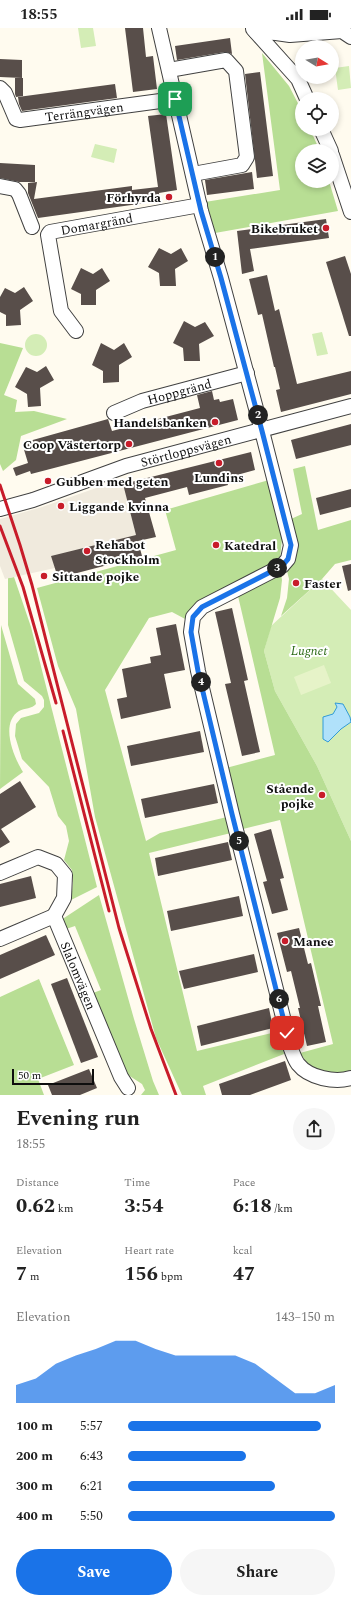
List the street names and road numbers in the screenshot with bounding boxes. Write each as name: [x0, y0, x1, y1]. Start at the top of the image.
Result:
street label: Terrängvägen: [44, 97, 125, 128]
street label: Domargränd: [59, 208, 135, 241]
street label: Hoppgränd: [145, 374, 214, 410]
street label: Störtloppsvägen: [138, 429, 234, 473]
street label: Slalomvägen: [55, 939, 101, 1013]

